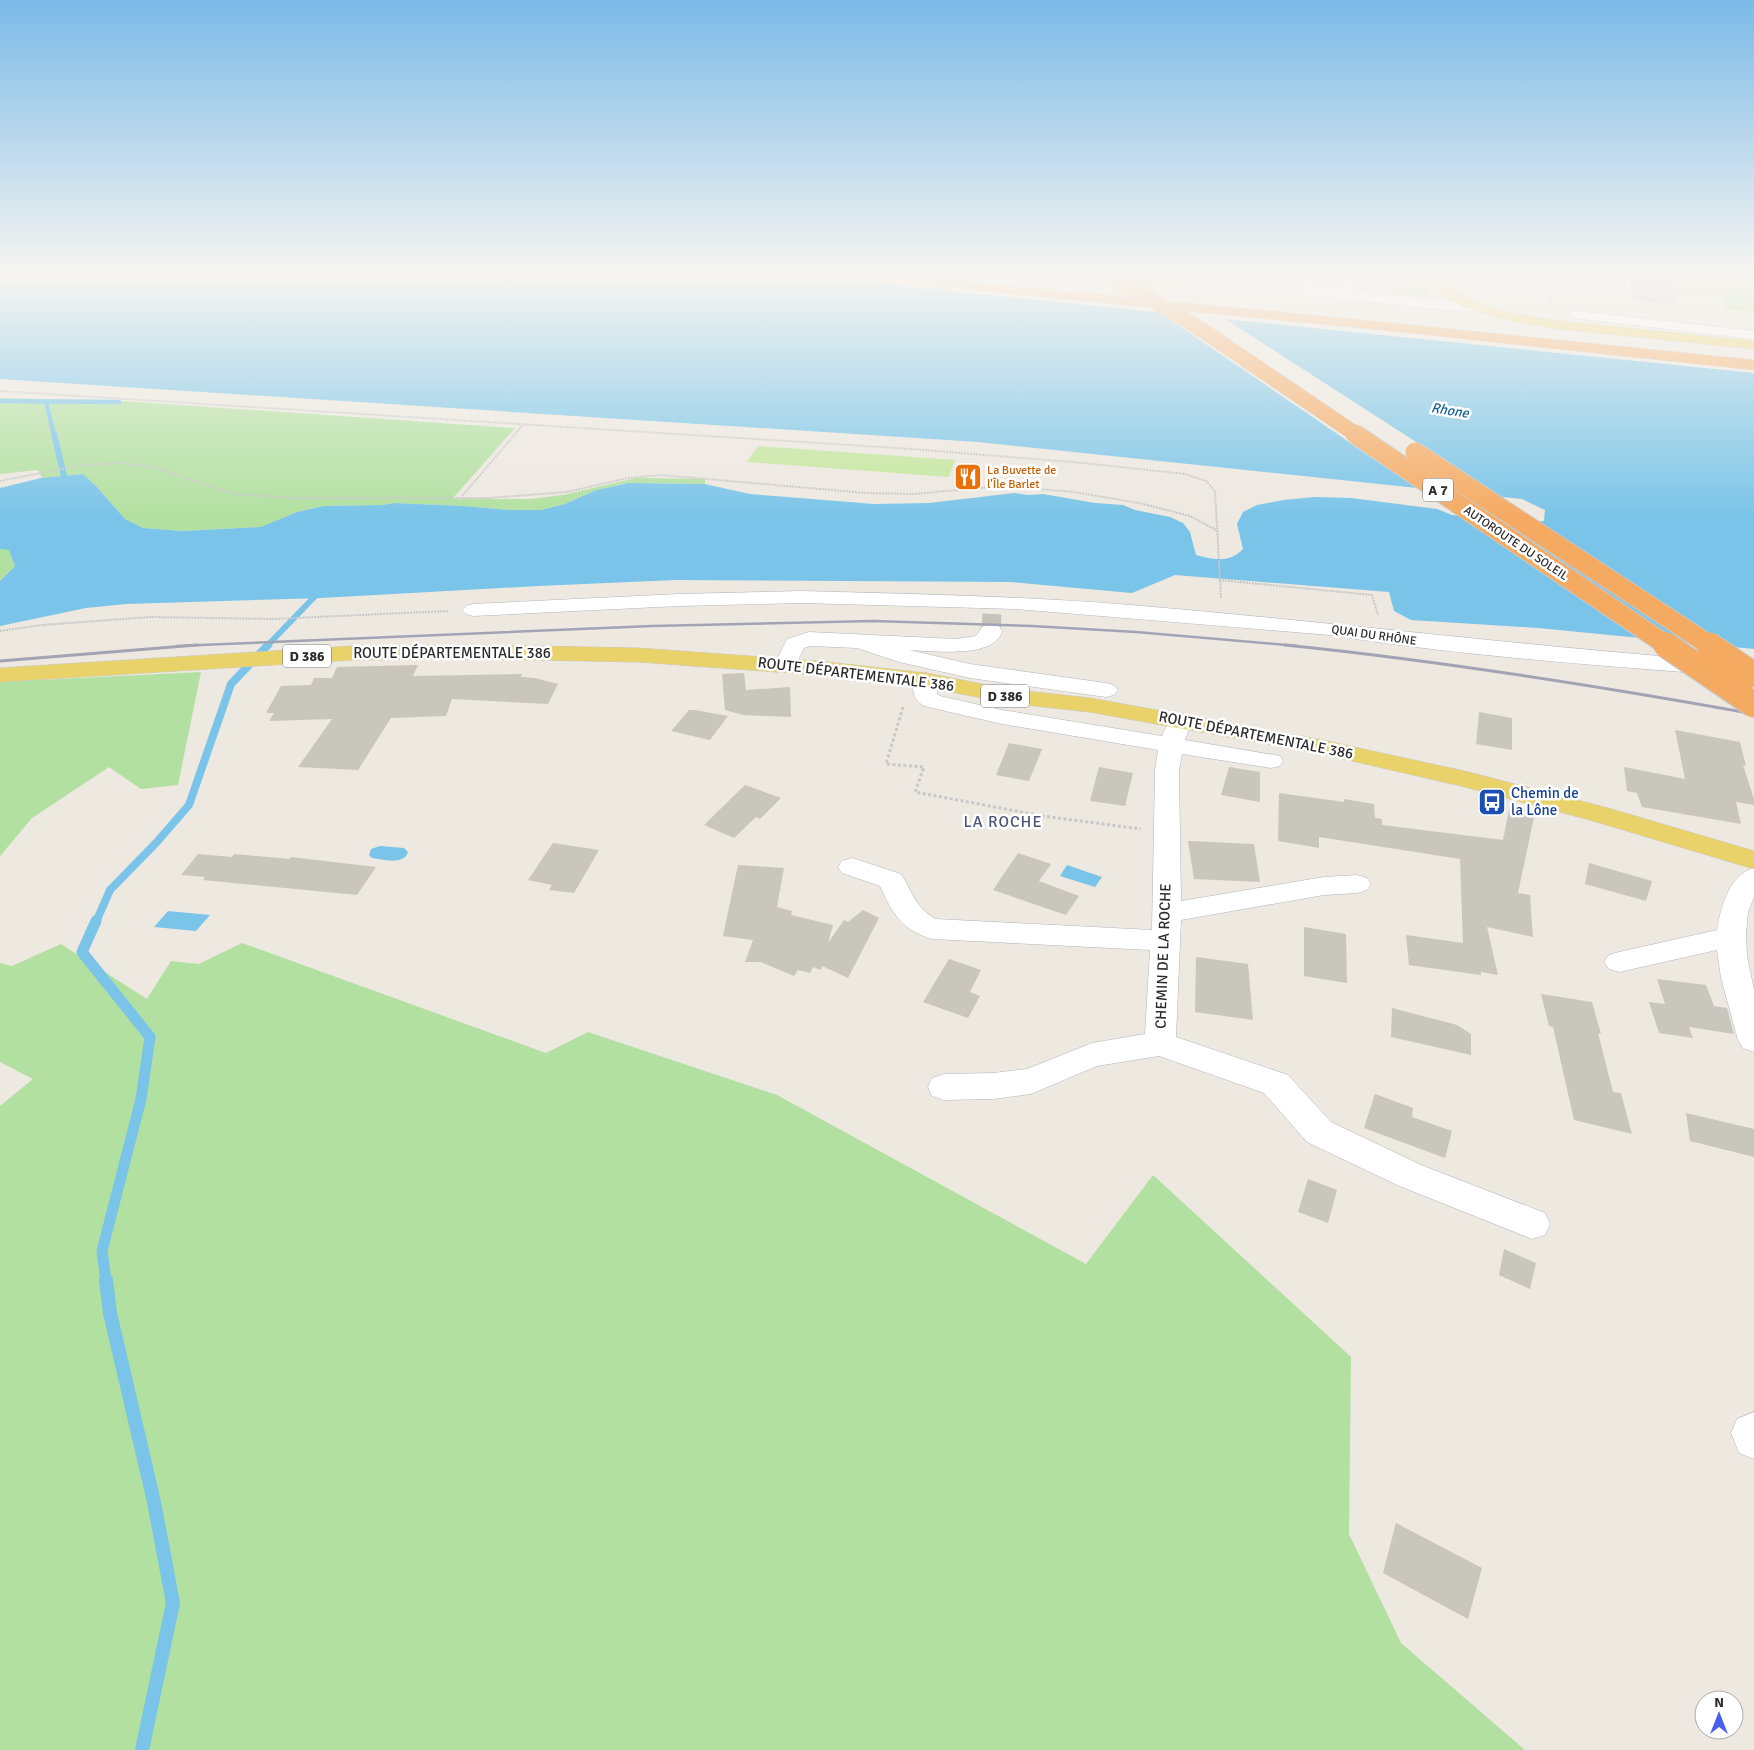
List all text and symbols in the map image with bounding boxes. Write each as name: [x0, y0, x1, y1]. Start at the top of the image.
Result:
water label: Rhone: [1430, 399, 1471, 422]
restaurant icon: La Buvette de l'Île Barlet: [953, 462, 983, 492]
place label: La Buvette de l'Île Barlet: [987, 463, 1056, 492]
road number: A 7: [1423, 478, 1453, 502]
street label: AUTOROUTE DU SOLEIL: [1461, 503, 1571, 584]
street label: QUAI DU RHÔNE: [1330, 622, 1418, 649]
street label: ROUTE DÉPARTEMENTALE 386: [353, 643, 551, 662]
road number: D 386: [283, 644, 331, 668]
street label: ROUTE DÉPARTEMENTALE 386: [757, 652, 955, 695]
road number: D 386: [981, 684, 1029, 708]
street label: ROUTE DÉPARTEMENTALE 386: [1157, 706, 1355, 763]
place label: Chemin de la Lône: [1511, 784, 1579, 819]
bus stop icon: Chemin de la Lône: [1477, 787, 1507, 817]
district label: LA ROCHE: [964, 812, 1042, 832]
street label: CHEMIN DE LA ROCHE: [1151, 883, 1175, 1029]
north arrow: [1694, 1690, 1744, 1740]
text: N: [1714, 1694, 1724, 1711]

